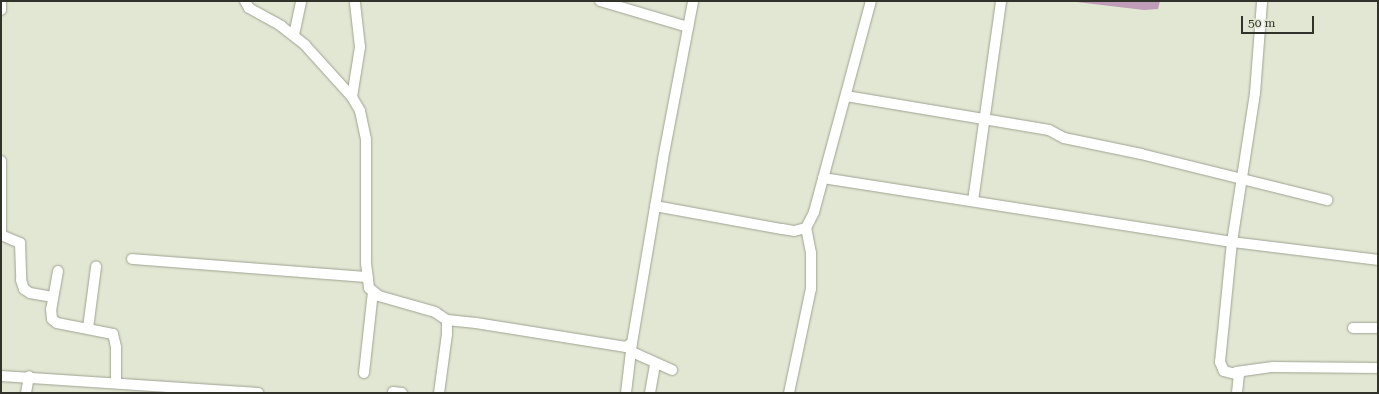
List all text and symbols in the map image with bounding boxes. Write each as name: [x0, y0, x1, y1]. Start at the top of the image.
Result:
scale bar: [1243, 8, 1316, 34]
text: 50 m: [1248, 16, 1275, 30]

